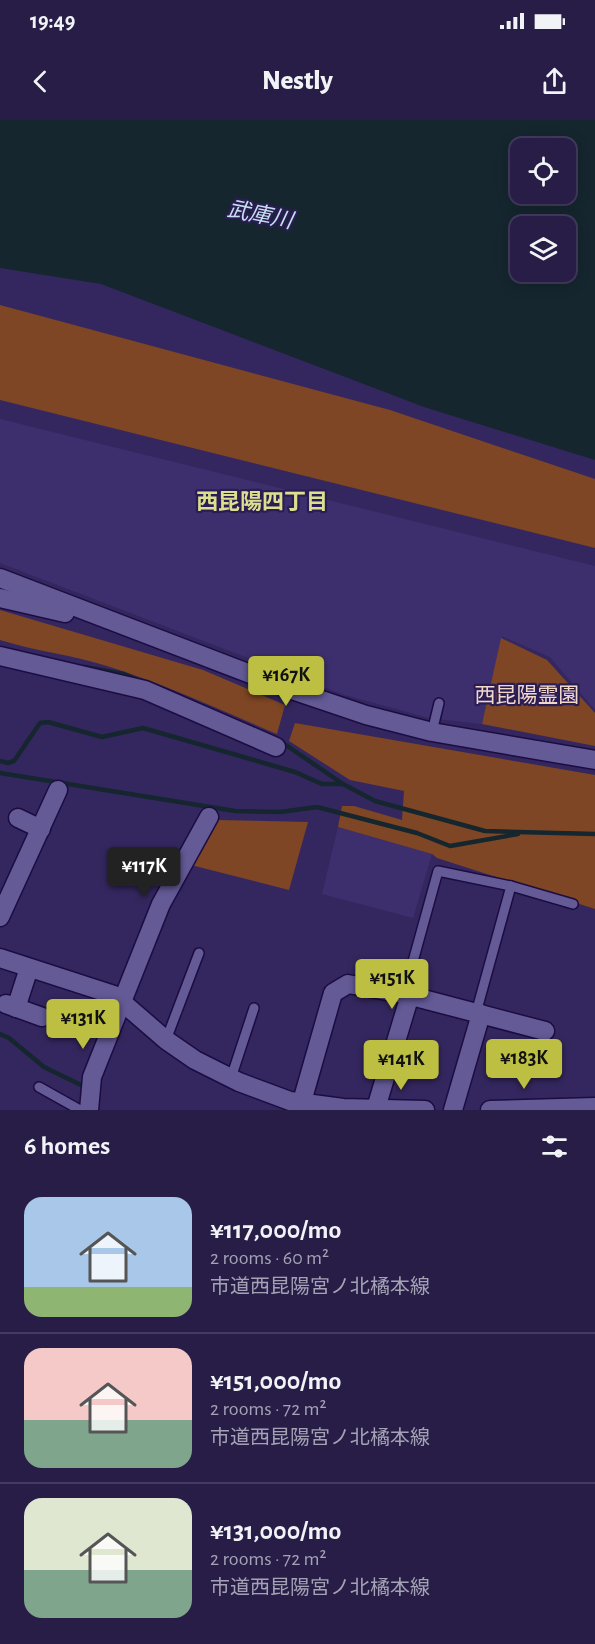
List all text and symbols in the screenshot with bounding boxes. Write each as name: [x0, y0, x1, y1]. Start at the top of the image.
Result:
text: 19:49: [30, 10, 75, 32]
icon: back: [24, 65, 57, 98]
icon: share: [538, 65, 571, 98]
text: Nestly: [262, 67, 333, 94]
map controls: [510, 138, 576, 282]
button: locate: [510, 138, 576, 204]
water label: 武庫川: [225, 197, 297, 232]
button: layers: [510, 216, 576, 282]
district label: 西昆陽四丁目: [196, 491, 328, 513]
pin: ¥167K: [244, 656, 328, 707]
text: ¥167K: [262, 665, 310, 685]
park label: 西昆陽霊園: [475, 684, 580, 706]
pin: ¥117K: [102, 847, 186, 898]
text: ¥117K: [121, 856, 167, 876]
pin: ¥151K: [350, 959, 434, 1010]
text: ¥151K: [369, 968, 415, 988]
pin: ¥131K: [41, 999, 125, 1050]
text: ¥131K: [60, 1008, 106, 1028]
pin: ¥183K: [482, 1039, 566, 1090]
pin: ¥141K: [359, 1040, 443, 1091]
text: ¥183K: [500, 1048, 548, 1068]
text: ¥141K: [378, 1049, 424, 1069]
icon: filters: [538, 1130, 571, 1163]
text: 6 homes: [24, 1133, 110, 1159]
text: ¥117,000/mo: [210, 1217, 341, 1243]
icon: home: [72, 1221, 144, 1293]
text: 2 rooms · 60 m²: [210, 1248, 329, 1268]
text: 市道西昆陽宮ノ北橘本線: [210, 1277, 430, 1297]
text: ¥151,000/mo: [210, 1368, 341, 1394]
icon: home: [72, 1372, 144, 1444]
text: 2 rooms · 72 m²: [210, 1399, 327, 1419]
text: 市道西昆陽宮ノ北橘本線: [210, 1428, 430, 1448]
text: ¥131,000/mo: [210, 1518, 341, 1544]
icon: home: [72, 1522, 144, 1594]
text: 2 rooms · 72 m²: [210, 1549, 327, 1569]
text: 市道西昆陽宮ノ北橘本線: [210, 1578, 430, 1598]

